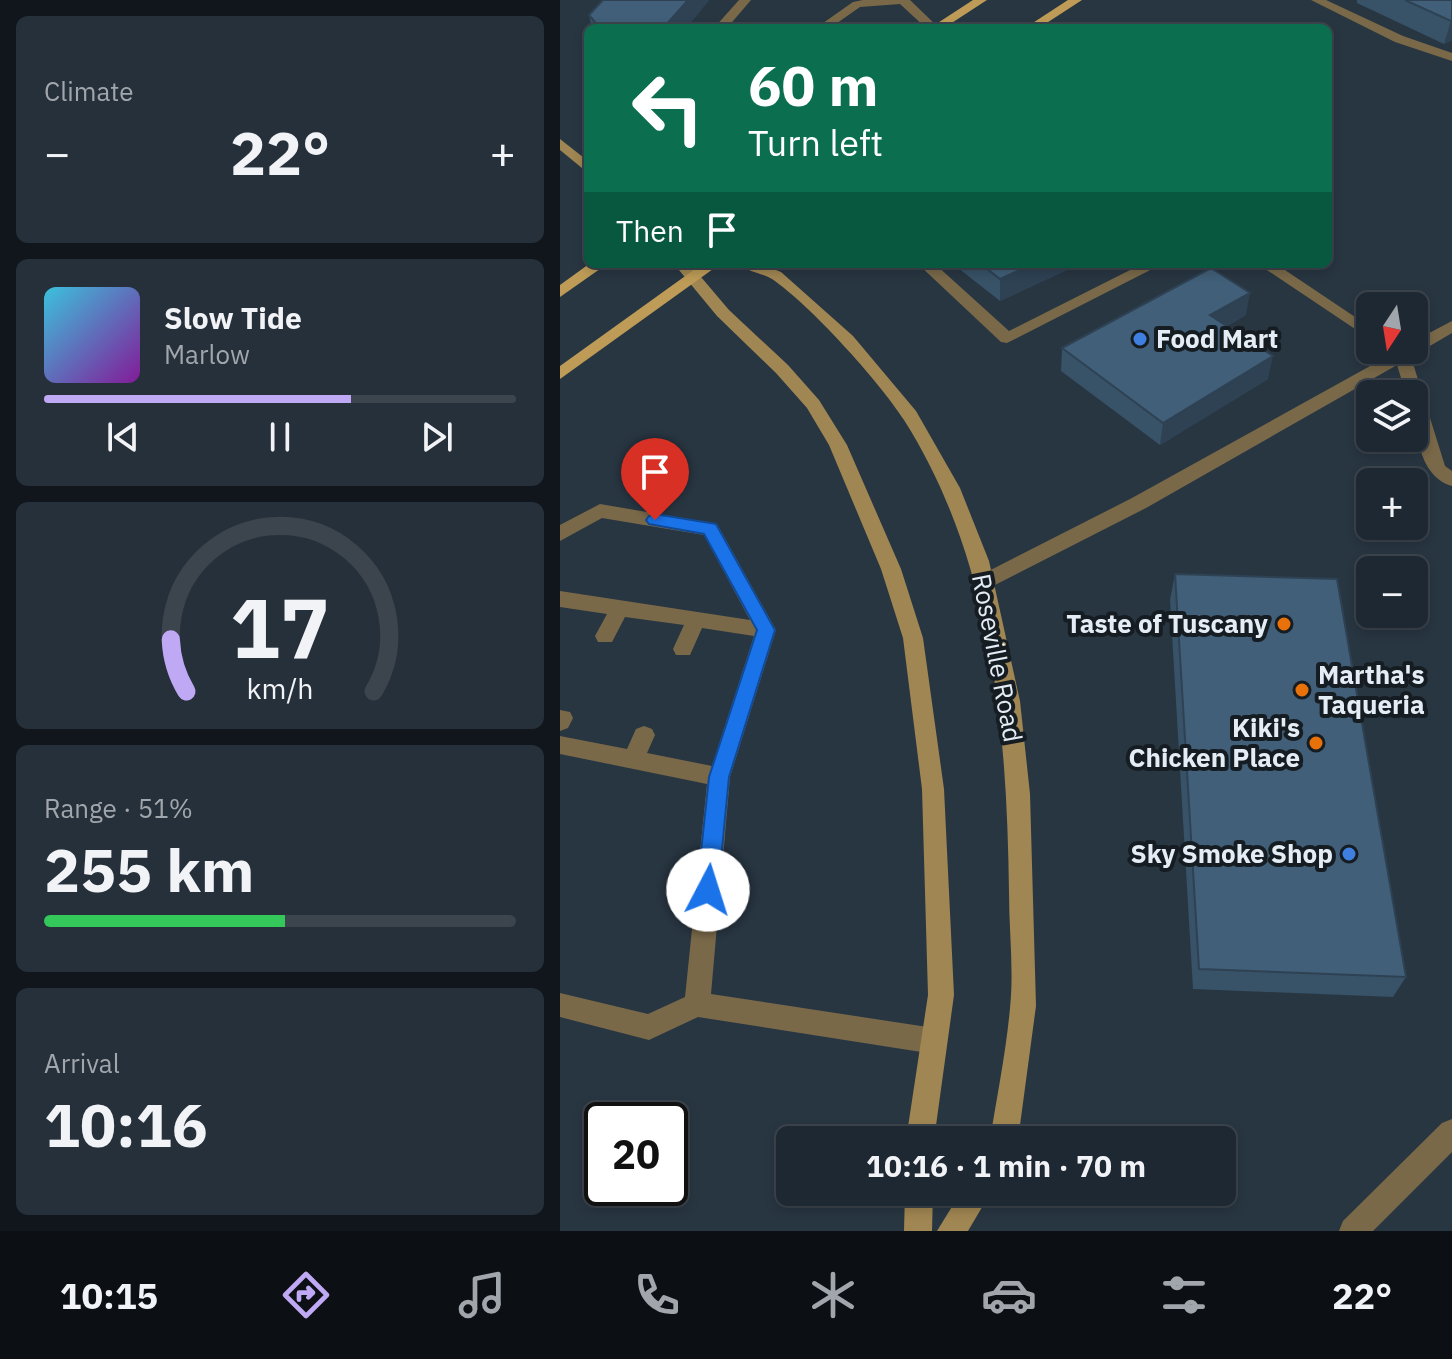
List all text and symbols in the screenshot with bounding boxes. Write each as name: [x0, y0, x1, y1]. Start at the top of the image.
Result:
text: 60 m: [748, 49, 878, 121]
icon: left: [616, 56, 720, 160]
text: Climate: [44, 74, 134, 108]
text: 22°: [230, 113, 330, 192]
text: Turn left: [748, 119, 883, 166]
text: −: [44, 124, 70, 181]
text: +: [490, 124, 516, 181]
icon: arrive: [700, 208, 744, 252]
text: Then: [616, 211, 684, 250]
north arrow: [1356, 292, 1428, 364]
map controls: [1356, 292, 1428, 628]
text: Slow Tide: [164, 298, 302, 337]
place label: Food Mart: [1156, 321, 1278, 355]
marker: Food Mart: [1131, 330, 1149, 348]
text: Marlow: [164, 337, 250, 371]
button: layers: [1356, 380, 1428, 452]
icon: previous: [101, 415, 145, 459]
icon: pause: [258, 415, 302, 459]
icon: next: [415, 415, 459, 459]
pin: [621, 438, 689, 520]
icon: arrive: [633, 450, 677, 494]
button: +: [1356, 468, 1428, 540]
button: −: [1356, 556, 1428, 628]
street label: Roseville Road: [965, 571, 1031, 745]
text: 17: [230, 572, 330, 680]
place label: Taste of Tuscany: [1066, 606, 1268, 640]
marker: Taste of Tuscany: [1275, 615, 1293, 633]
place label: Martha's Taqueria: [1318, 657, 1425, 721]
text: km/h: [246, 670, 314, 707]
marker: Martha's Taqueria: [1293, 681, 1311, 699]
place label: Kiki's Chicken Place: [1129, 710, 1300, 774]
marker: Kiki's Chicken Place: [1307, 734, 1325, 752]
text: Range · 51%: [44, 791, 193, 825]
text: 255 km: [44, 830, 254, 909]
place label: Sky Smoke Shop: [1131, 836, 1333, 870]
marker: Sky Smoke Shop: [1340, 845, 1358, 863]
position arrow: [666, 848, 750, 932]
text: Arrival: [44, 1046, 120, 1080]
text: 10:16: [44, 1085, 208, 1164]
speed limit sign: 20: [584, 1102, 688, 1206]
text: 10:16 · 1 min · 70 m: [866, 1146, 1146, 1185]
icon: directions: [278, 1267, 334, 1323]
icon: music: [454, 1267, 510, 1323]
icon: phone: [629, 1267, 685, 1323]
icon: climate: [805, 1267, 861, 1323]
icon: car: [981, 1267, 1037, 1323]
icon: filters: [1156, 1267, 1212, 1323]
text: 10:15: [60, 1272, 158, 1319]
text: 22°: [1332, 1272, 1392, 1319]

